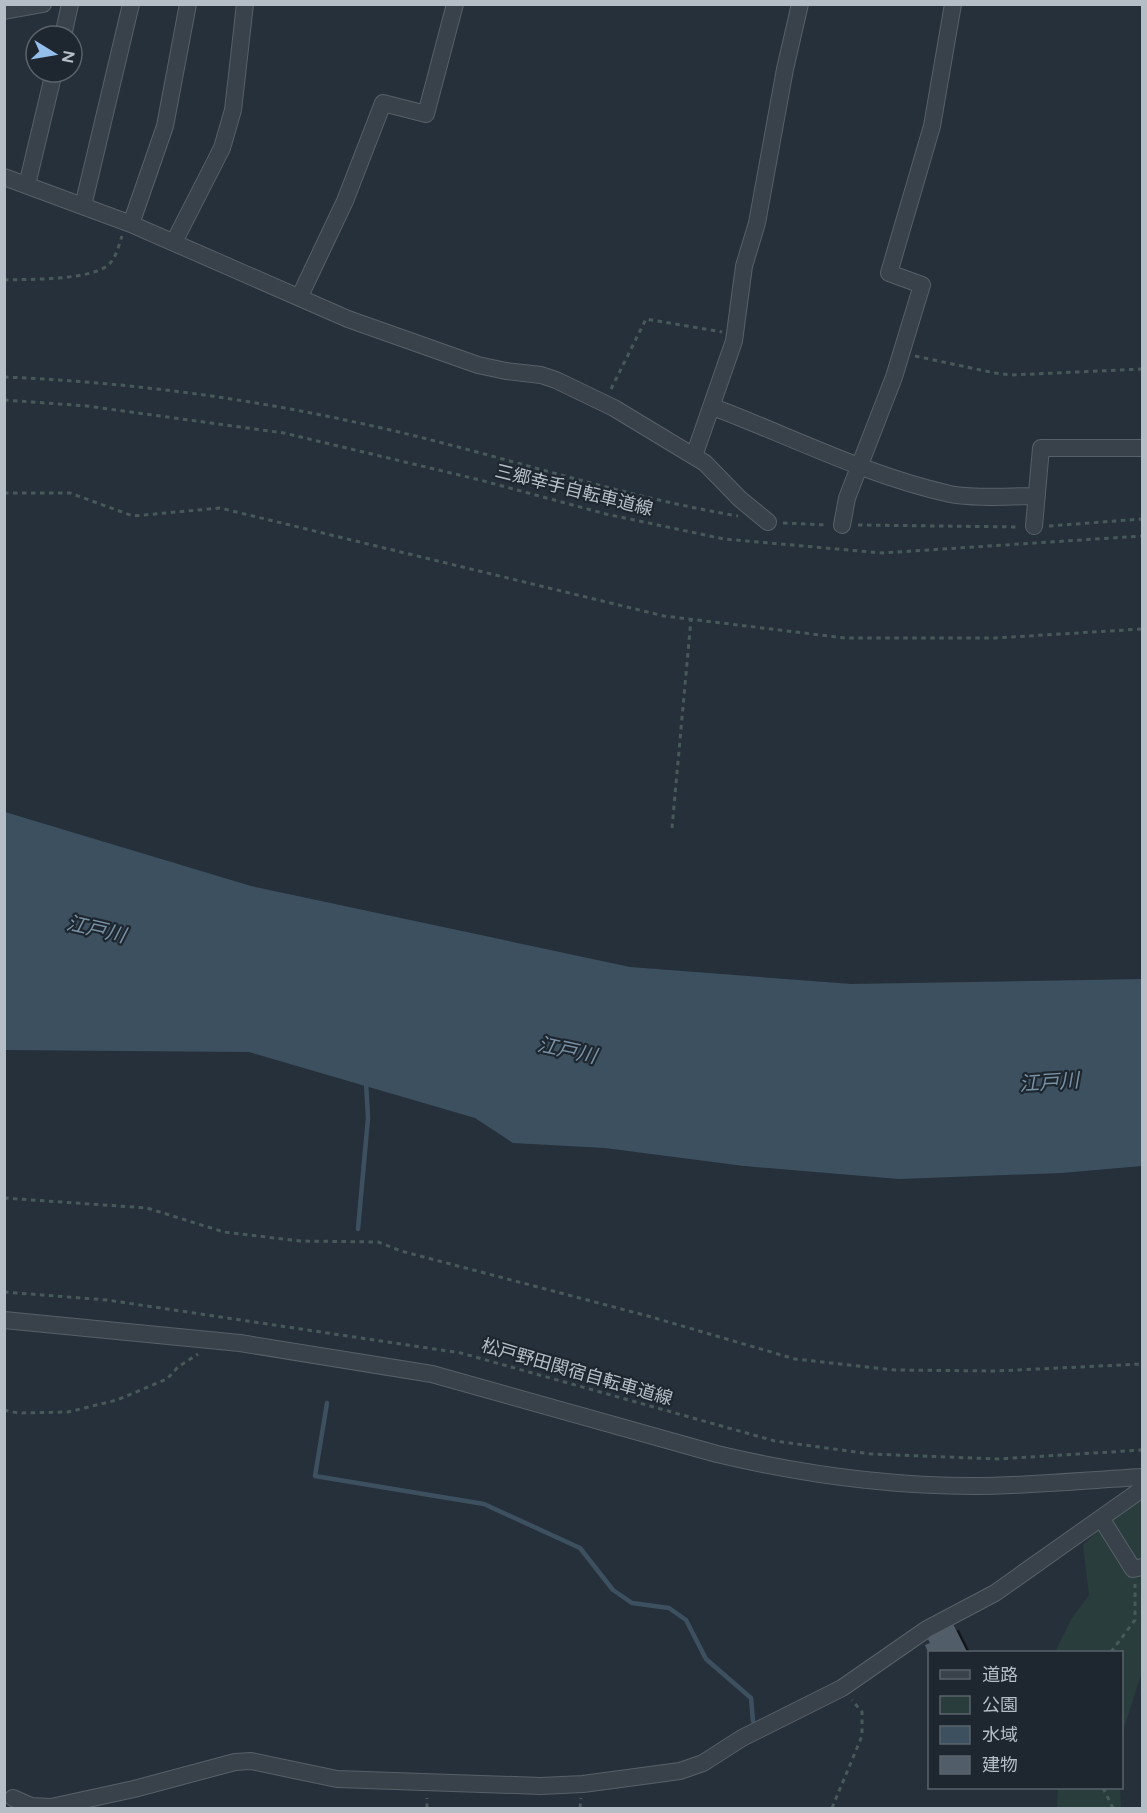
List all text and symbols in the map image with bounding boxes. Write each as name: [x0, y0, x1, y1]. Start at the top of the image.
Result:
north arrow: [24, 24, 84, 84]
text: N: [58, 49, 79, 65]
street label: 三郷幸手自転車道線: [493, 460, 655, 520]
water label: 江戸川: [64, 911, 130, 948]
water label: 江戸川: [535, 1032, 601, 1068]
water label: 江戸川: [1018, 1068, 1082, 1096]
street label: 松戸野田関宿自転車道線: [479, 1334, 675, 1410]
legend: [928, 1651, 1123, 1789]
text: 道路: [982, 1664, 1018, 1686]
text: 公園: [982, 1694, 1018, 1716]
text: 水域: [982, 1724, 1018, 1746]
text: 建物: [982, 1754, 1018, 1776]

